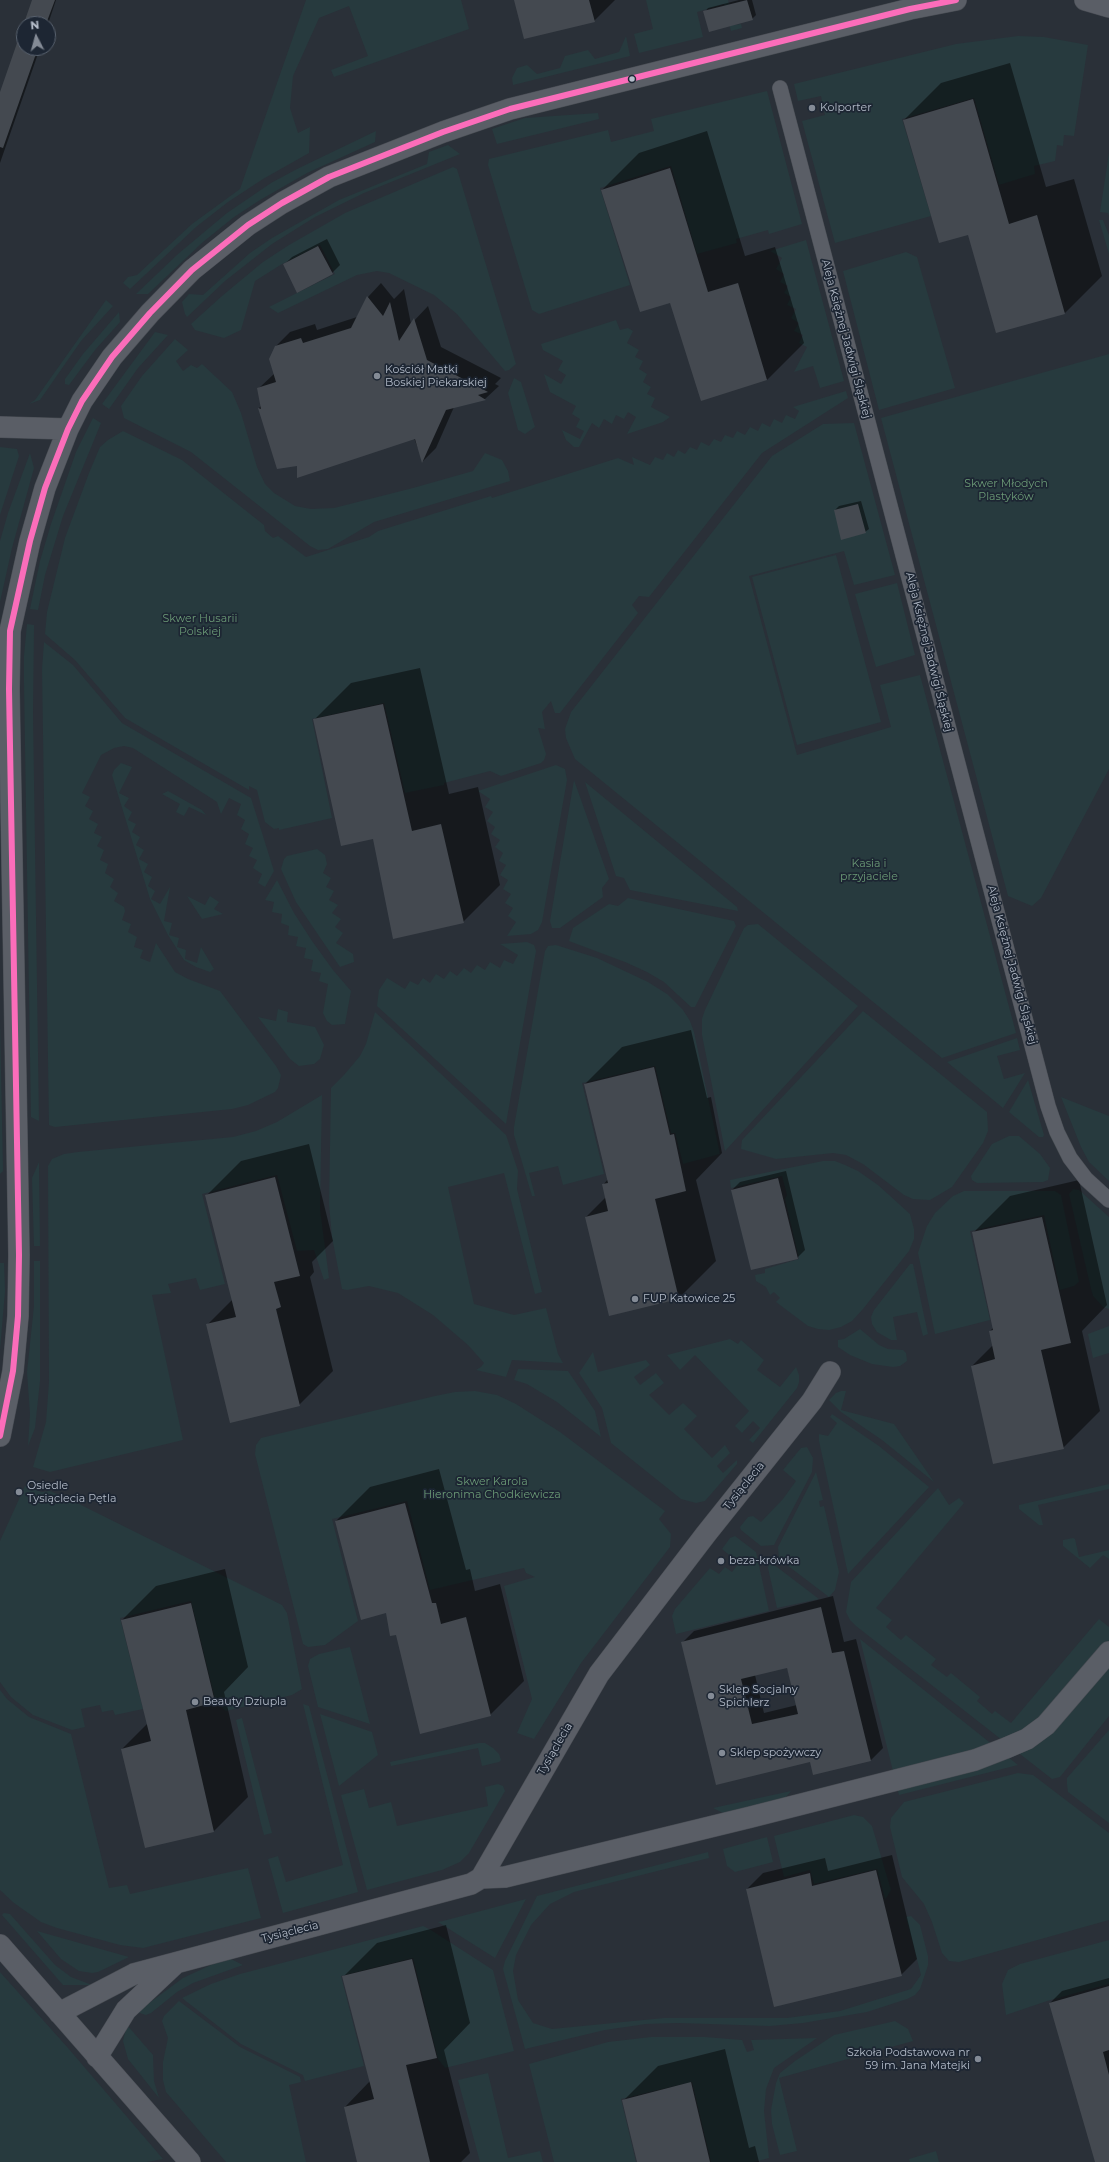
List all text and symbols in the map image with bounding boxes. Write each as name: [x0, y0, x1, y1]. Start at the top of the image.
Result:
north arrow: [16, 16, 56, 56]
text: N: [30, 18, 40, 32]
unlabelled marker: [627, 74, 637, 84]
place label: Kolporter: [820, 101, 872, 115]
marker: Kolporter: [807, 103, 817, 113]
street label: Aleja Księżnej Jadwigi Śląskiej: [818, 258, 874, 420]
place label: Kościół Matki Boskiej Piekarskiej: [385, 363, 487, 389]
marker: Kościół Matki Boskiej Piekarskiej: [372, 371, 382, 381]
park label: Skwer Młodych Plastyków: [964, 477, 1048, 503]
street label: Aleja Księżnej Jadwigi Śląskiej: [903, 571, 955, 733]
park label: Skwer Husarii Polskiej: [163, 612, 237, 638]
park label: Kasia i przyjaciele: [840, 857, 898, 883]
street label: Aleja Księżnej Jadwigi Śląskiej: [984, 884, 1040, 1046]
place label: FUP Katowice 25: [643, 1292, 735, 1306]
marker: FUP Katowice 25: [630, 1294, 640, 1304]
street label: Tysiąclecia: [721, 1459, 767, 1513]
park label: Skwer Karola Hieronima Chodkiewicza: [423, 1475, 561, 1501]
place label: Osiedle Tysiąclecia Pętla: [27, 1479, 116, 1505]
marker: Osiedle Tysiąclecia Pętla: [14, 1487, 24, 1497]
place label: beza-krówka: [729, 1554, 799, 1568]
marker: beza-krówka: [716, 1556, 726, 1566]
place label: Sklep Socjalny Spichlerz: [719, 1683, 798, 1709]
marker: Sklep Socjalny Spichlerz: [706, 1691, 716, 1701]
place label: Beauty Dziupla: [203, 1695, 287, 1709]
marker: Beauty Dziupla: [190, 1697, 200, 1707]
street label: Tysiąclecia: [535, 1720, 575, 1778]
place label: Sklep spożywczy: [730, 1746, 821, 1760]
marker: Sklep spożywczy: [717, 1748, 727, 1758]
street label: Tysiąclecia: [260, 1919, 320, 1945]
place label: Szkoła Podstawowa nr 59 im. Jana Matejki: [847, 2046, 970, 2072]
marker: Szkoła Podstawowa nr 59 im. Jana Matejki: [973, 2054, 983, 2064]

